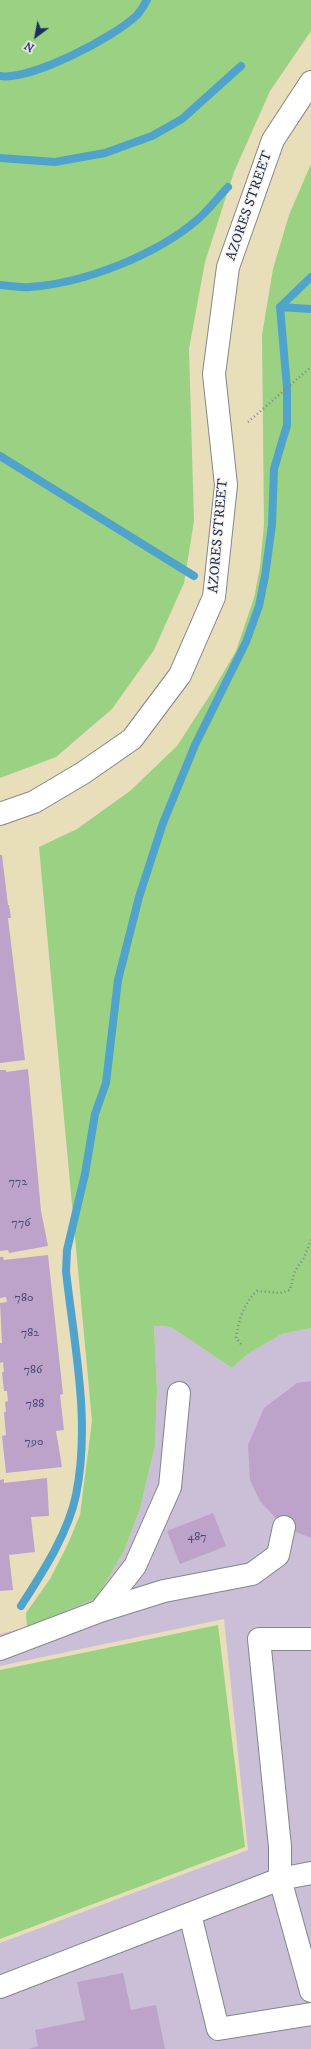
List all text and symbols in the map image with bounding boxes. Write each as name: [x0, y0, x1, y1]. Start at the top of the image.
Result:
north arrow: [16, 16, 56, 56]
text: N: [22, 38, 37, 55]
street label: AZORES STREET: [223, 149, 277, 263]
street label: AZORES STREET: [206, 478, 232, 594]
house number: 772: [9, 1176, 27, 1190]
house number: 776: [12, 1217, 30, 1231]
house number: 780: [15, 1292, 33, 1306]
house number: 782: [21, 1327, 39, 1341]
house number: 786: [24, 1364, 42, 1378]
house number: 788: [26, 1398, 44, 1412]
house number: 790: [25, 1436, 43, 1450]
house number: 487: [187, 1531, 207, 1545]

